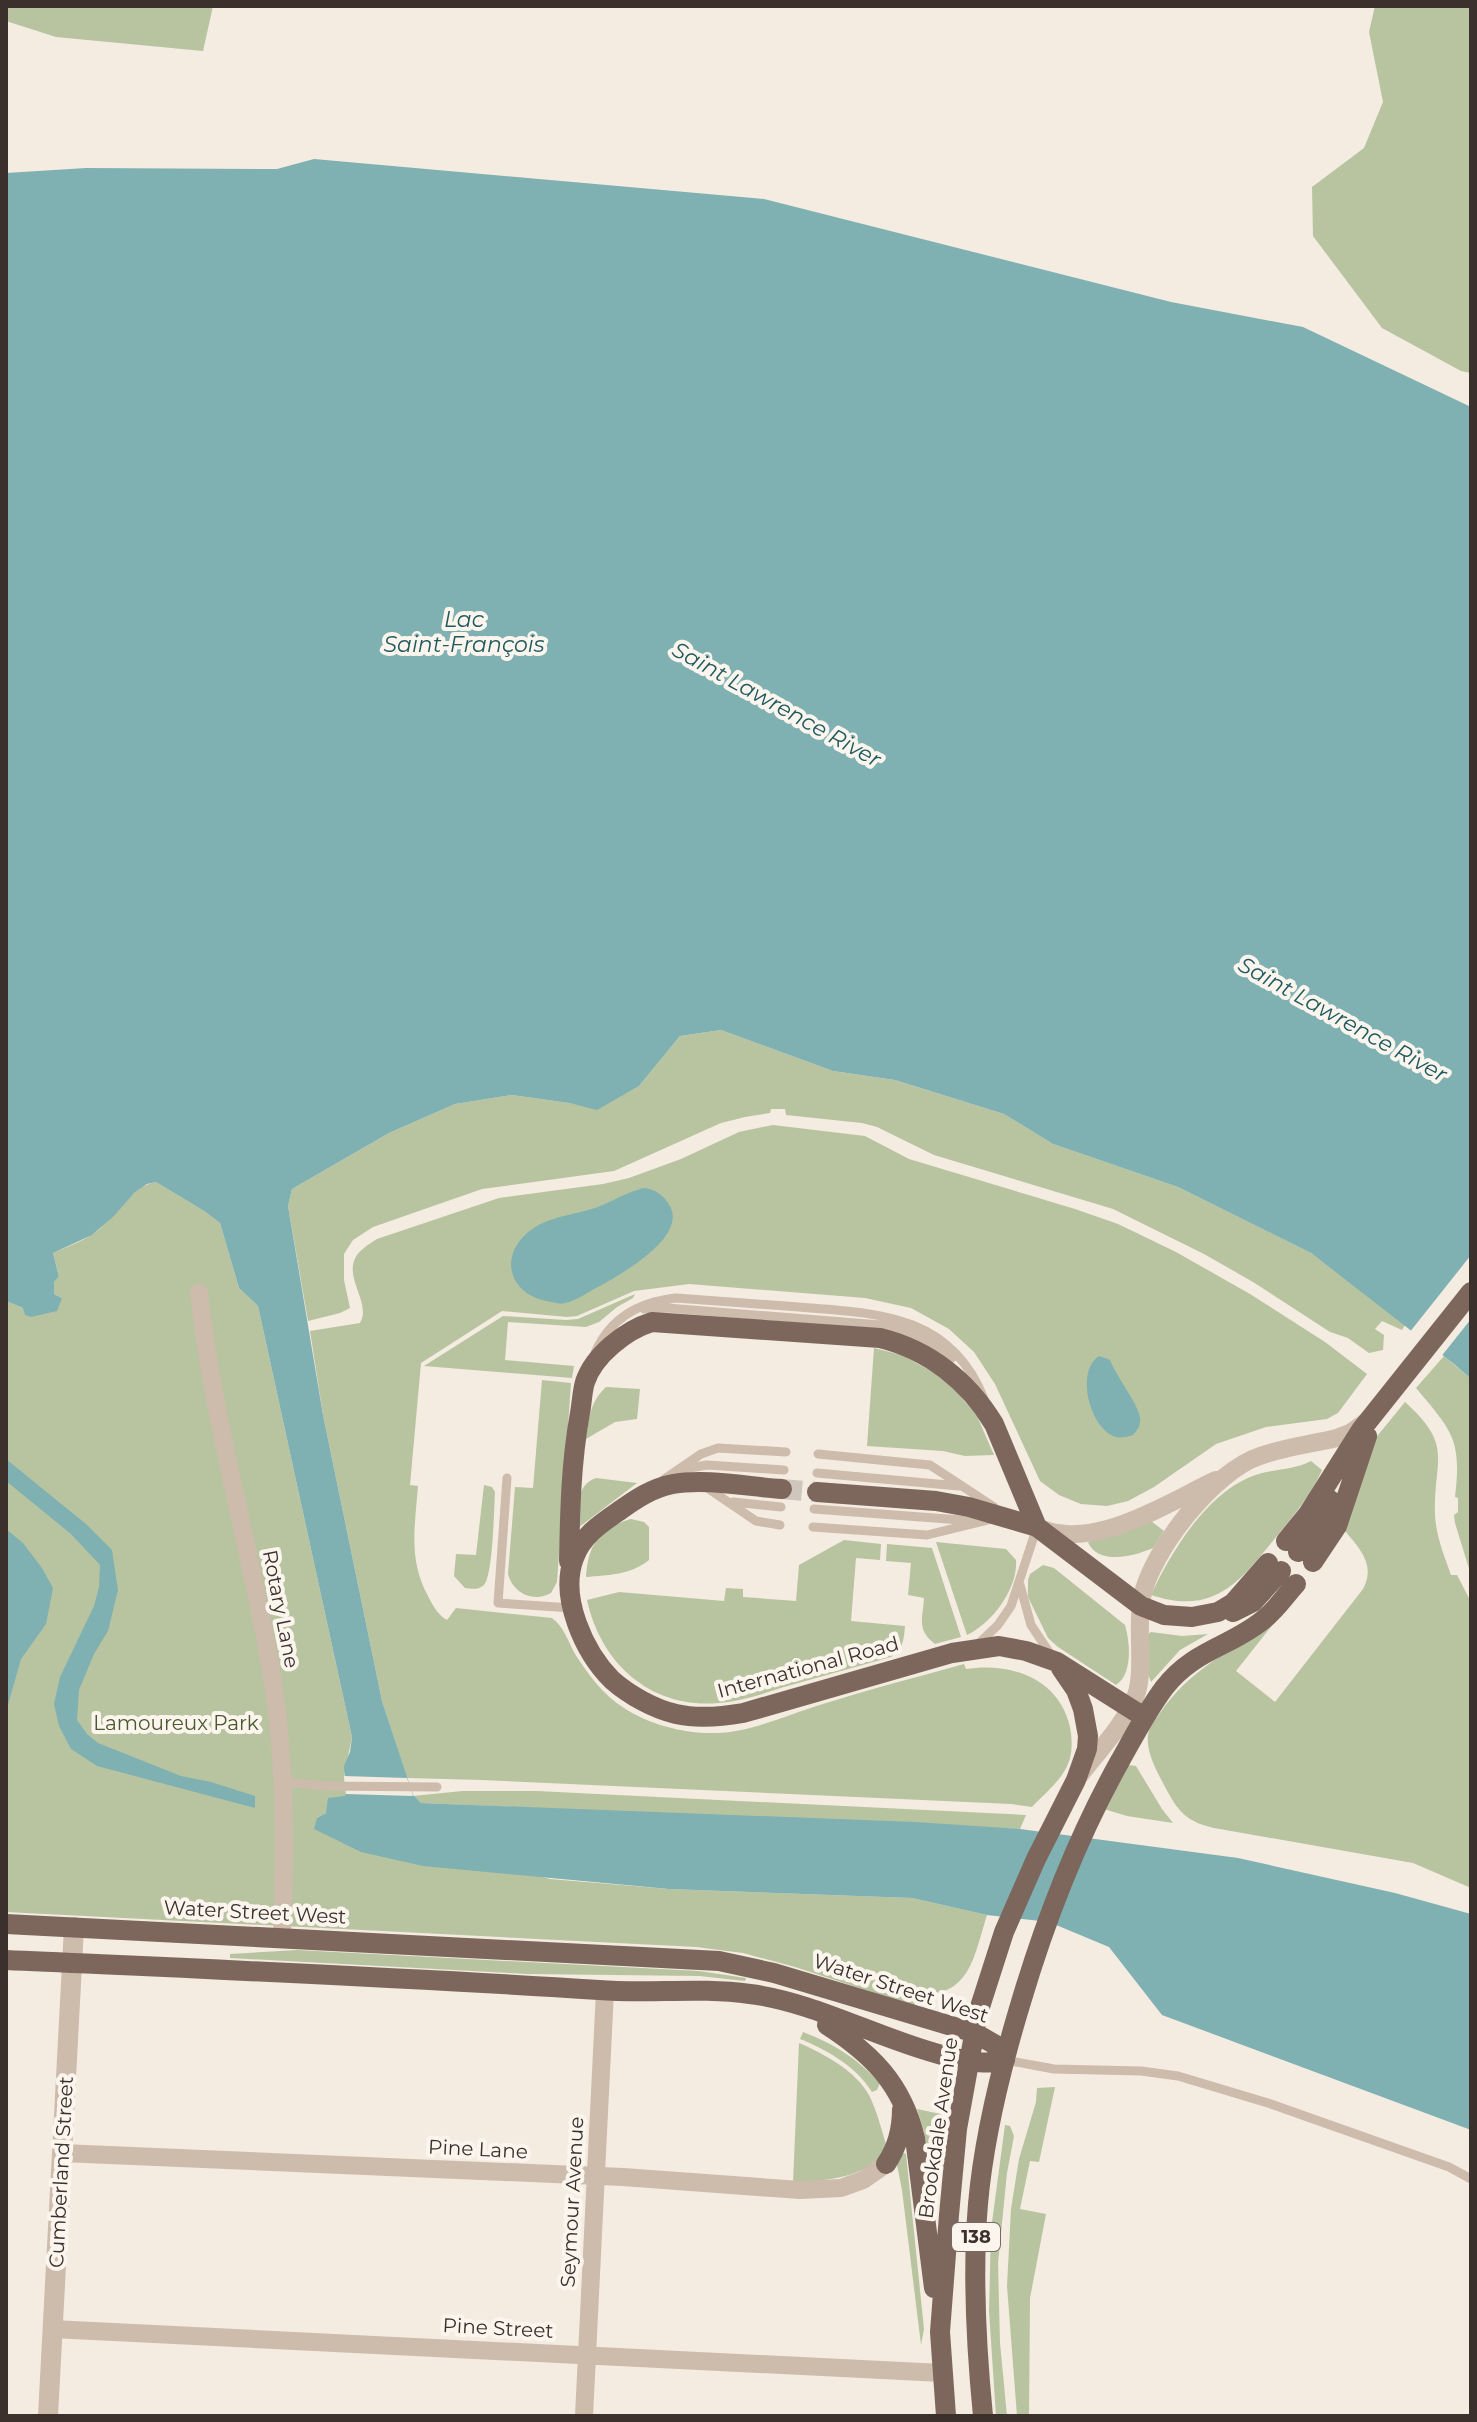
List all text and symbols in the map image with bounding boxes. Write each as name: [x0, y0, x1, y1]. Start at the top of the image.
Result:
water label: Lac Saint-François: [383, 606, 545, 658]
water label: Saint Lawrence River: [668, 636, 887, 774]
water label: Saint Lawrence River: [1234, 951, 1453, 1089]
street label: Rotary Lane: [258, 1548, 304, 1670]
street label: International Road: [715, 1631, 901, 1703]
park label: Lamoureux Park: [93, 1711, 259, 1735]
street label: Water Street West: [163, 1895, 347, 1929]
street label: Water Street West: [810, 1948, 992, 2028]
street label: Brookdale Avenue: [913, 2036, 963, 2220]
street label: Cumberland Street: [44, 2076, 78, 2268]
street label: Seymour Avenue: [556, 2116, 588, 2288]
street label: Pine Lane: [428, 2134, 528, 2164]
road number: 138: [952, 2223, 1000, 2251]
street label: Pine Street: [442, 2313, 554, 2343]

